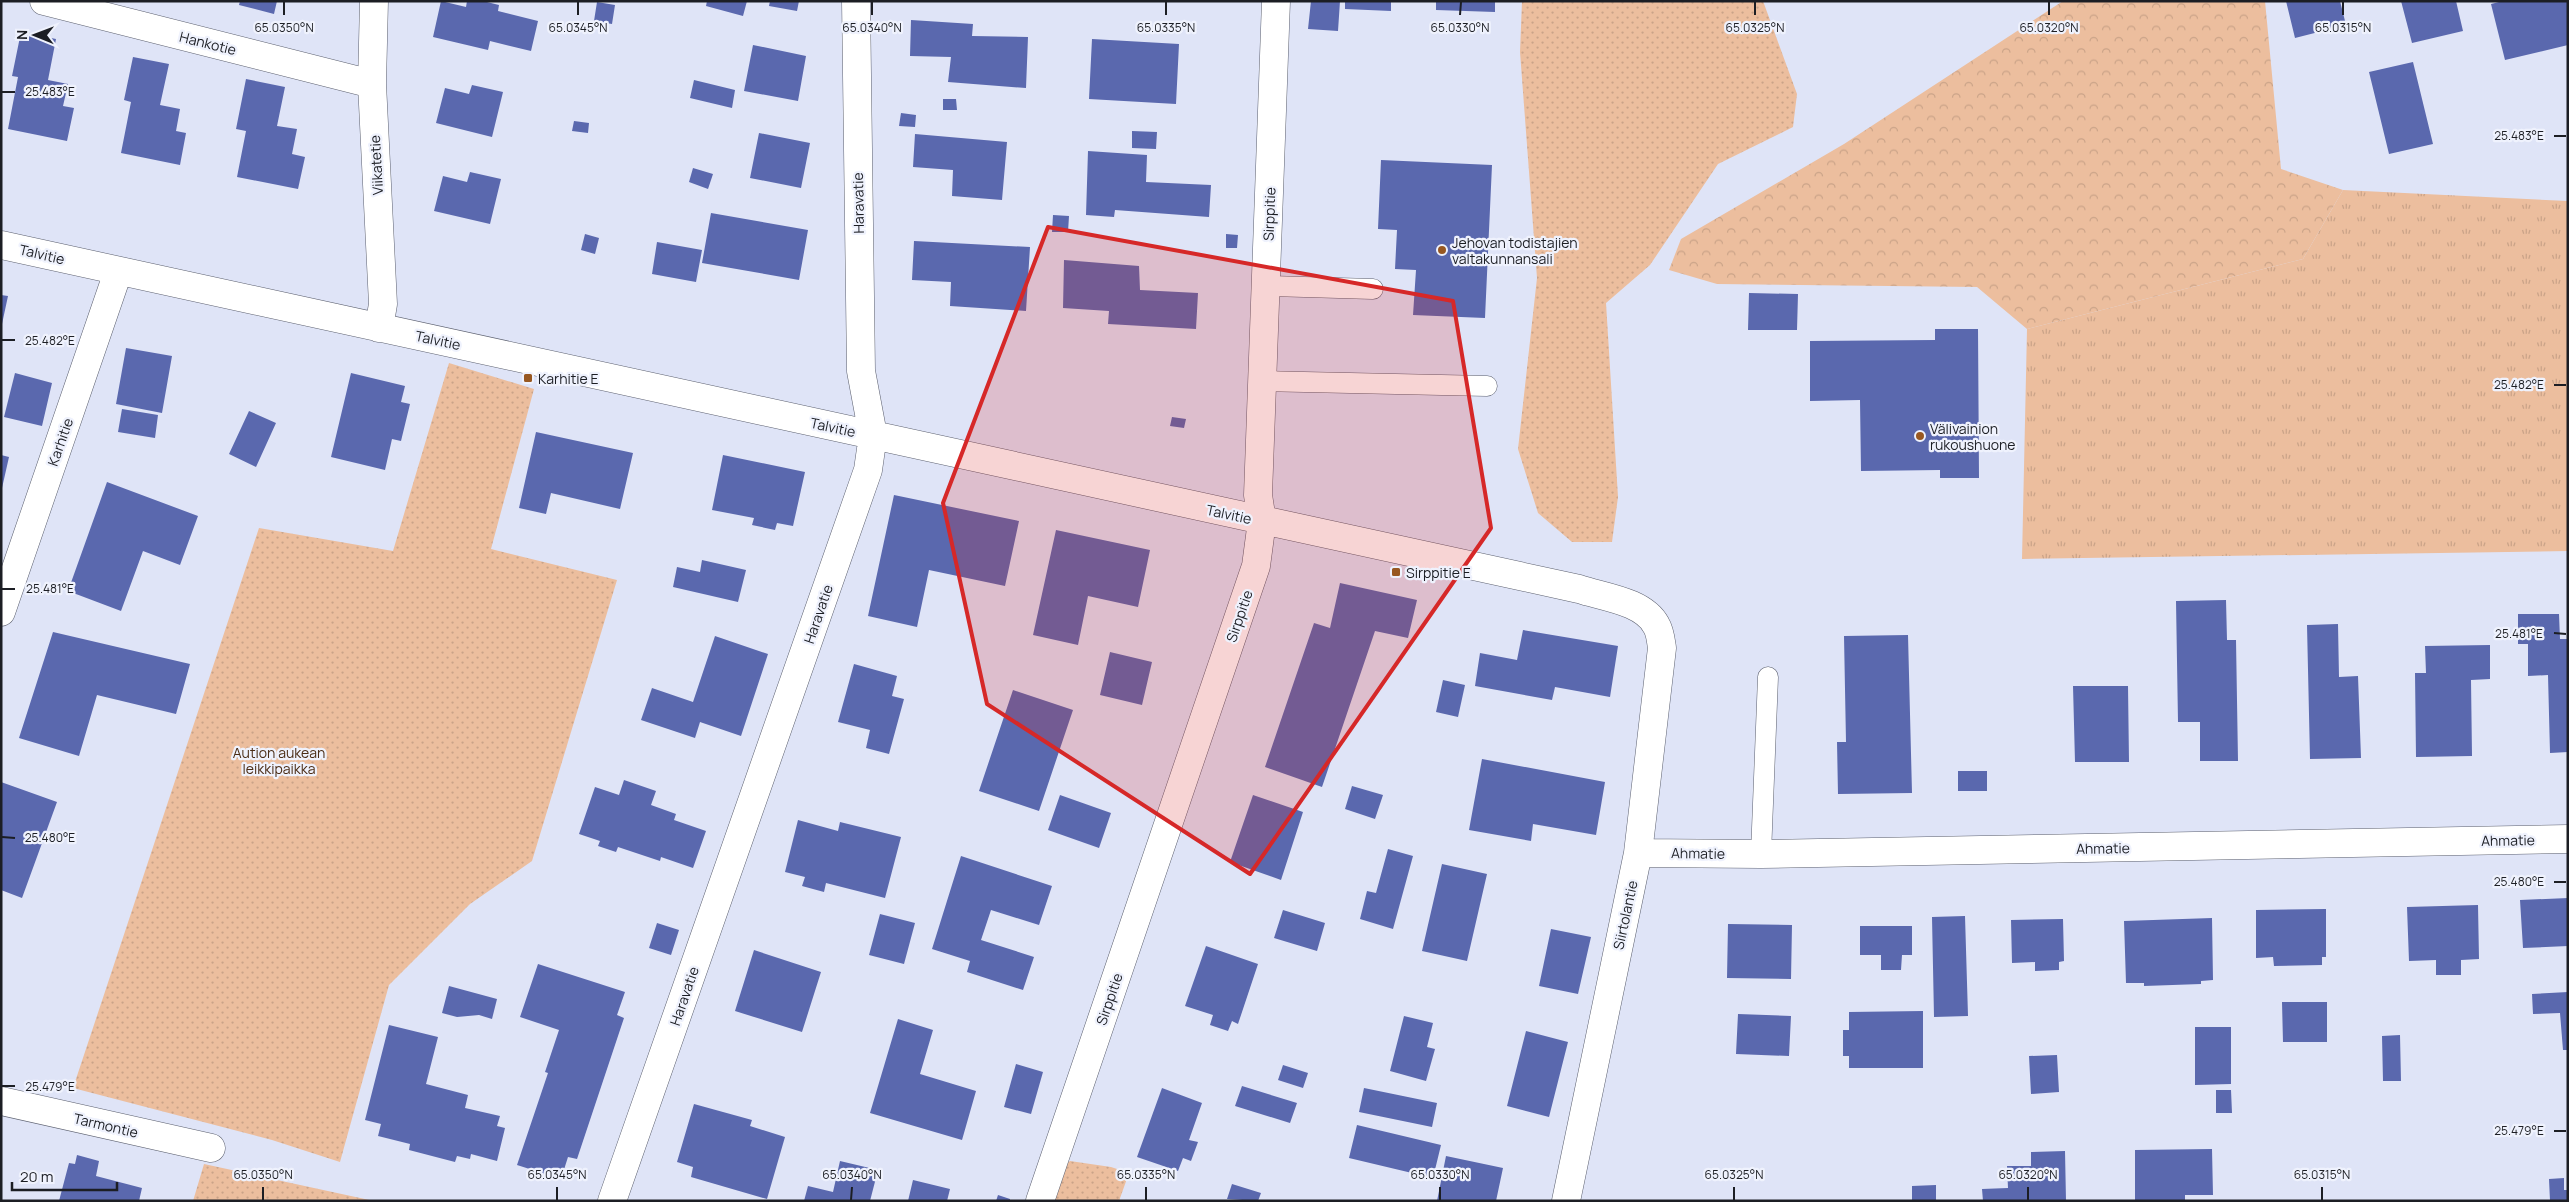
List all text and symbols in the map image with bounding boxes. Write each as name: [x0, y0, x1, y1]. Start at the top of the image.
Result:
north arrow: [10, 10, 60, 60]
text: 65.0350°N: [254, 19, 314, 36]
text: 65.0345°N: [549, 19, 608, 36]
text: 65.0340°N: [842, 19, 902, 36]
text: 65.0335°N: [1137, 19, 1195, 36]
text: 65.0330°N: [1431, 19, 1489, 36]
text: 65.0325°N: [1726, 19, 1784, 36]
text: 65.0320°N: [2019, 19, 2079, 36]
text: 65.0315°N: [2315, 19, 2371, 36]
street label: Hankotie: [178, 27, 238, 59]
text: N: [12, 30, 31, 40]
text: 25.483°E: [25, 83, 75, 100]
text: 25.483°E: [2494, 127, 2544, 144]
street label: Viikatetie: [365, 135, 387, 195]
street label: Haravatie: [848, 172, 868, 234]
street label: Sirppitie: [1259, 187, 1279, 241]
place label: Jehovan todistajien valtakunnansali: [1452, 233, 1578, 268]
street label: Talvitie: [18, 240, 66, 268]
marker: Jehovan todistajien valtakunnansali: [1436, 244, 1448, 256]
street label: Talvitie: [414, 326, 462, 354]
text: 25.482°E: [25, 332, 75, 349]
place label: Karhitie E: [538, 369, 599, 388]
marker: Karhitie E: [522, 372, 534, 384]
text: 25.482°E: [2494, 376, 2544, 393]
street label: Talvitie: [809, 413, 857, 441]
street label: Karhitie: [43, 415, 77, 469]
place label: Välivainion rukoushuone: [1930, 419, 2015, 454]
marker: Välivainion rukoushuone: [1914, 430, 1926, 442]
street label: Talvitie: [1205, 500, 1253, 528]
place label: Sirppitie E: [1406, 563, 1471, 582]
marker: Sirppitie E: [1390, 566, 1402, 578]
text: 25.481°E: [26, 580, 74, 597]
street label: Haravatie: [799, 582, 837, 646]
street label: Sirppitie: [1221, 587, 1257, 645]
text: 25.481°E: [2495, 625, 2543, 642]
park label: Aution aukean leikkipaikka: [233, 743, 325, 778]
text: 25.480°E: [25, 829, 75, 846]
street label: Ahmatie: [2481, 830, 2535, 850]
street label: Ahmatie: [2076, 838, 2130, 858]
street label: Ahmatie: [1671, 843, 1725, 863]
text: 25.480°E: [2494, 873, 2544, 890]
street label: Siirtolantie: [1608, 879, 1642, 951]
street label: Haravatie: [665, 964, 703, 1028]
street label: Sirppitie: [1091, 970, 1127, 1028]
text: 25.479°E: [25, 1078, 75, 1095]
street label: Tarmontie: [72, 1108, 140, 1142]
text: 25.479°E: [2494, 1122, 2544, 1139]
scale bar: [12, 1160, 118, 1192]
text: 20 m: [20, 1166, 53, 1187]
text: 65.0350°N: [233, 1166, 293, 1183]
text: 65.0345°N: [528, 1166, 587, 1183]
text: 65.0340°N: [822, 1166, 882, 1183]
text: 65.0335°N: [1117, 1166, 1175, 1183]
text: 65.0330°N: [1411, 1166, 1469, 1183]
text: 65.0325°N: [1705, 1166, 1763, 1183]
text: 65.0320°N: [1998, 1166, 2058, 1183]
text: 65.0315°N: [2294, 1166, 2350, 1183]

